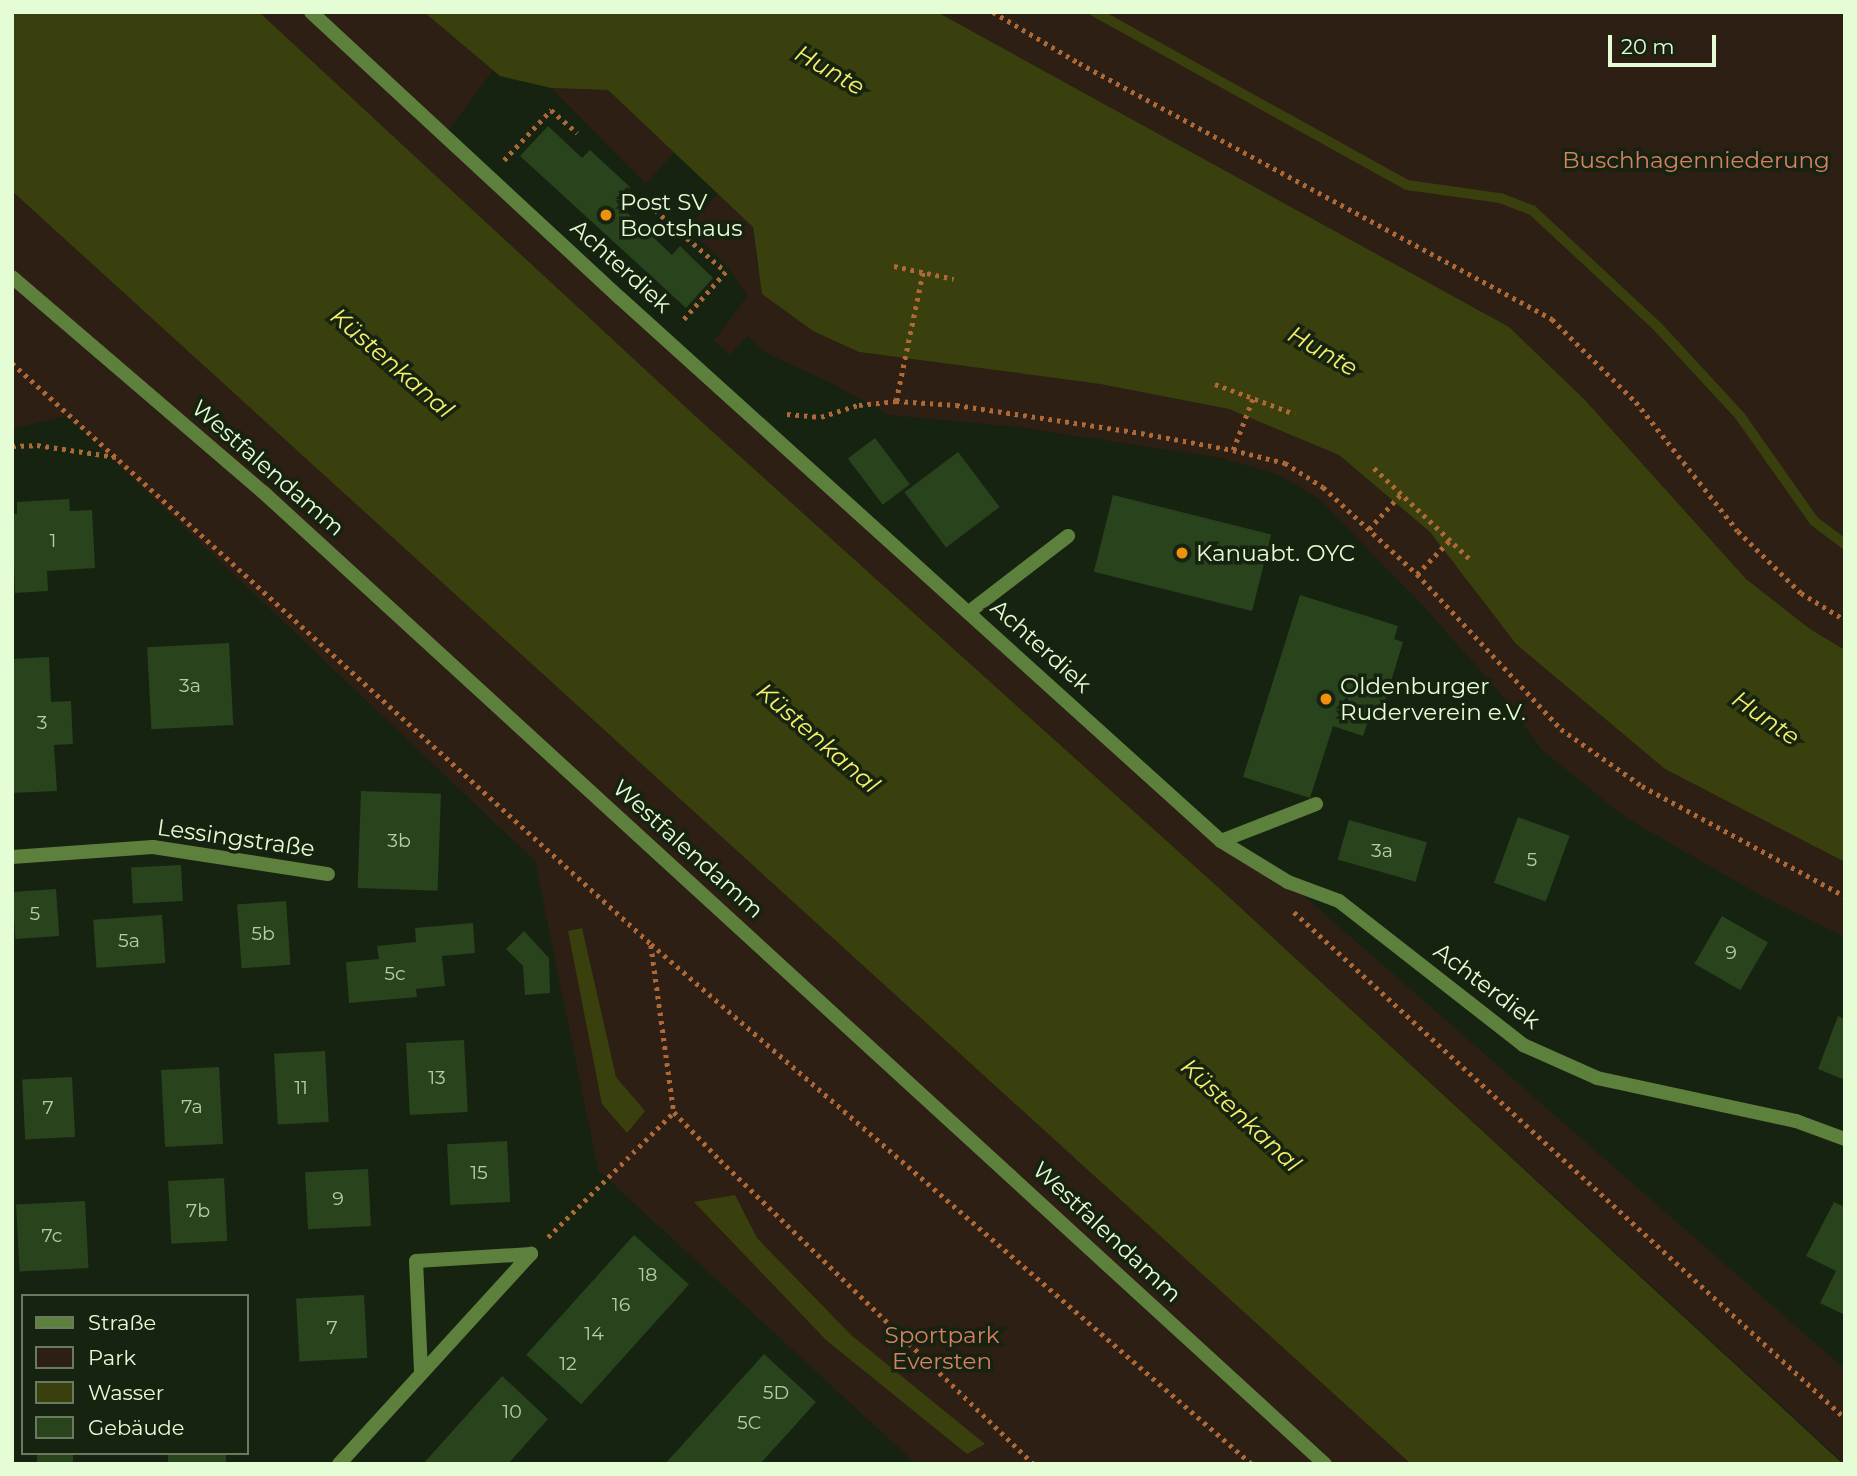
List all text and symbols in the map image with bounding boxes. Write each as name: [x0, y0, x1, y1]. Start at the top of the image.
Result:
scale bar: [1612, 21, 1720, 65]
text: 20 m: [1621, 34, 1675, 59]
water label: Hunte: [790, 39, 870, 101]
park label: Buschhagenniederung: [1562, 146, 1830, 174]
place label: Post SV Bootshaus: [620, 188, 743, 242]
marker: Post SV Bootshaus: [598, 207, 614, 223]
street label: Achterdiek: [565, 214, 677, 318]
water label: Küstenkanal: [325, 302, 459, 424]
water label: Hunte: [1283, 320, 1363, 382]
street label: Westfalendamm: [186, 394, 350, 542]
house number: 1: [50, 530, 56, 552]
place label: Kanuabt. OYC: [1196, 539, 1355, 567]
marker: Kanuabt. OYC: [1174, 545, 1190, 561]
street label: Achterdiek: [985, 594, 1097, 698]
place label: Oldenburger Ruderverein e.V.: [1340, 672, 1526, 726]
house number: 3a: [179, 675, 201, 697]
water label: Küstenkanal: [751, 677, 885, 799]
water label: Hunte: [1727, 685, 1805, 751]
marker: Oldenburger Ruderverein e.V.: [1318, 691, 1334, 707]
house number: 3: [37, 712, 47, 734]
street label: Westfalendamm: [607, 774, 769, 924]
street label: Lessingstraße: [155, 813, 317, 863]
house number: 3b: [387, 830, 411, 852]
house number: 3a: [1371, 840, 1393, 862]
house number: 5: [1527, 849, 1537, 871]
house number: 5: [30, 903, 40, 925]
house number: 5b: [251, 923, 275, 945]
house number: 5a: [118, 930, 140, 952]
street label: Achterdiek: [1428, 937, 1546, 1035]
house number: 9: [1725, 942, 1737, 964]
house number: 5c: [384, 963, 406, 985]
water label: Küstenkanal: [1175, 1052, 1307, 1178]
house number: 13: [428, 1067, 446, 1089]
house number: 11: [294, 1077, 308, 1099]
house number: 7a: [181, 1096, 203, 1118]
house number: 7: [42, 1097, 54, 1119]
street label: Westfalendamm: [1027, 1156, 1187, 1308]
house number: 15: [470, 1162, 488, 1184]
house number: 9: [332, 1188, 344, 1210]
house number: 7b: [186, 1200, 210, 1222]
house number: 7c: [42, 1225, 62, 1247]
house number: 18: [639, 1264, 657, 1286]
legend: [21, 1294, 248, 1455]
house number: 16: [612, 1294, 630, 1316]
text: Straße: [88, 1310, 156, 1335]
house number: 7: [326, 1317, 338, 1339]
park label: Sportpark Eversten: [885, 1321, 999, 1375]
house number: 14: [584, 1323, 604, 1345]
text: Park: [88, 1345, 136, 1370]
house number: 12: [559, 1353, 577, 1375]
text: Wasser: [88, 1380, 164, 1405]
house number: 5D: [763, 1382, 789, 1404]
house number: 10: [502, 1401, 522, 1423]
house number: 5C: [737, 1412, 761, 1434]
text: Gebäude: [88, 1415, 185, 1440]

